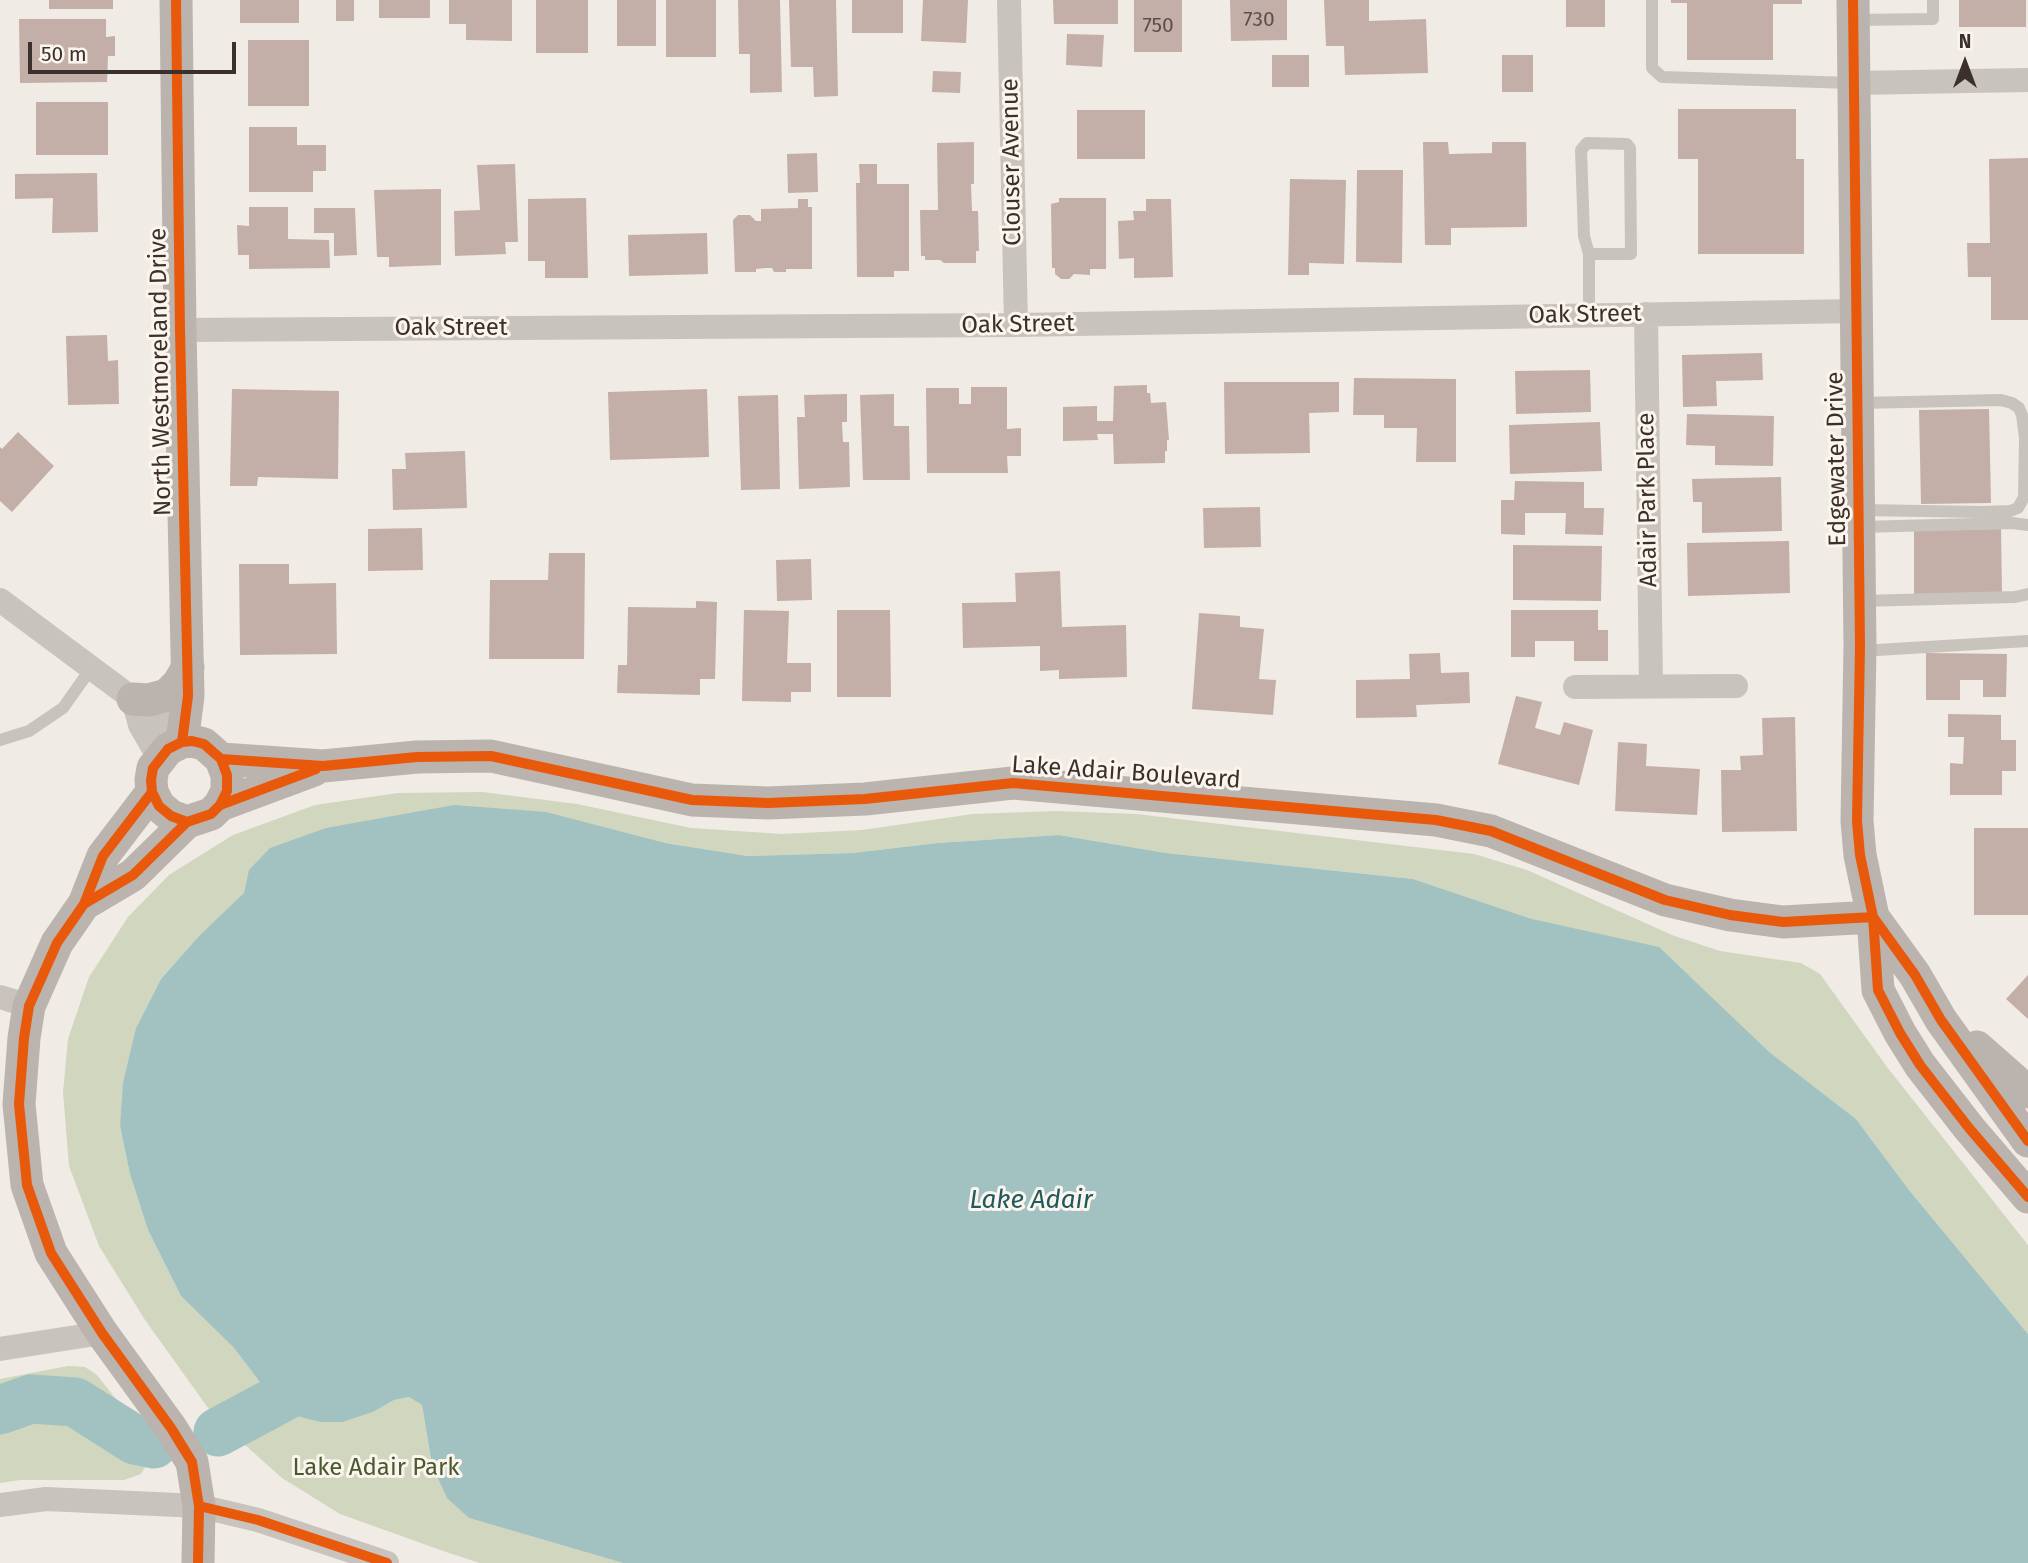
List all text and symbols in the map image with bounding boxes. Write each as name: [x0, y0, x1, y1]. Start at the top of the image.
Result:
house number: 730: [1243, 7, 1275, 33]
house number: 750: [1142, 13, 1174, 39]
scale bar: [32, 28, 240, 72]
north arrow: [1930, 28, 2000, 98]
text: N: [1959, 30, 1971, 53]
text: 50 m: [41, 41, 87, 67]
street label: Clouser Avenue: [996, 78, 1028, 246]
street label: North Westmoreland Drive: [144, 228, 178, 516]
street label: Oak Street: [1528, 300, 1642, 330]
street label: Oak Street: [961, 310, 1075, 340]
street label: Oak Street: [394, 314, 508, 342]
street label: Edgewater Drive: [1821, 371, 1853, 547]
street label: Adair Park Place: [1632, 412, 1664, 588]
street label: Lake Adair Boulevard: [1010, 751, 1242, 795]
water label: Lake Adair: [969, 1185, 1093, 1217]
park label: Lake Adair Park: [292, 1454, 460, 1482]

